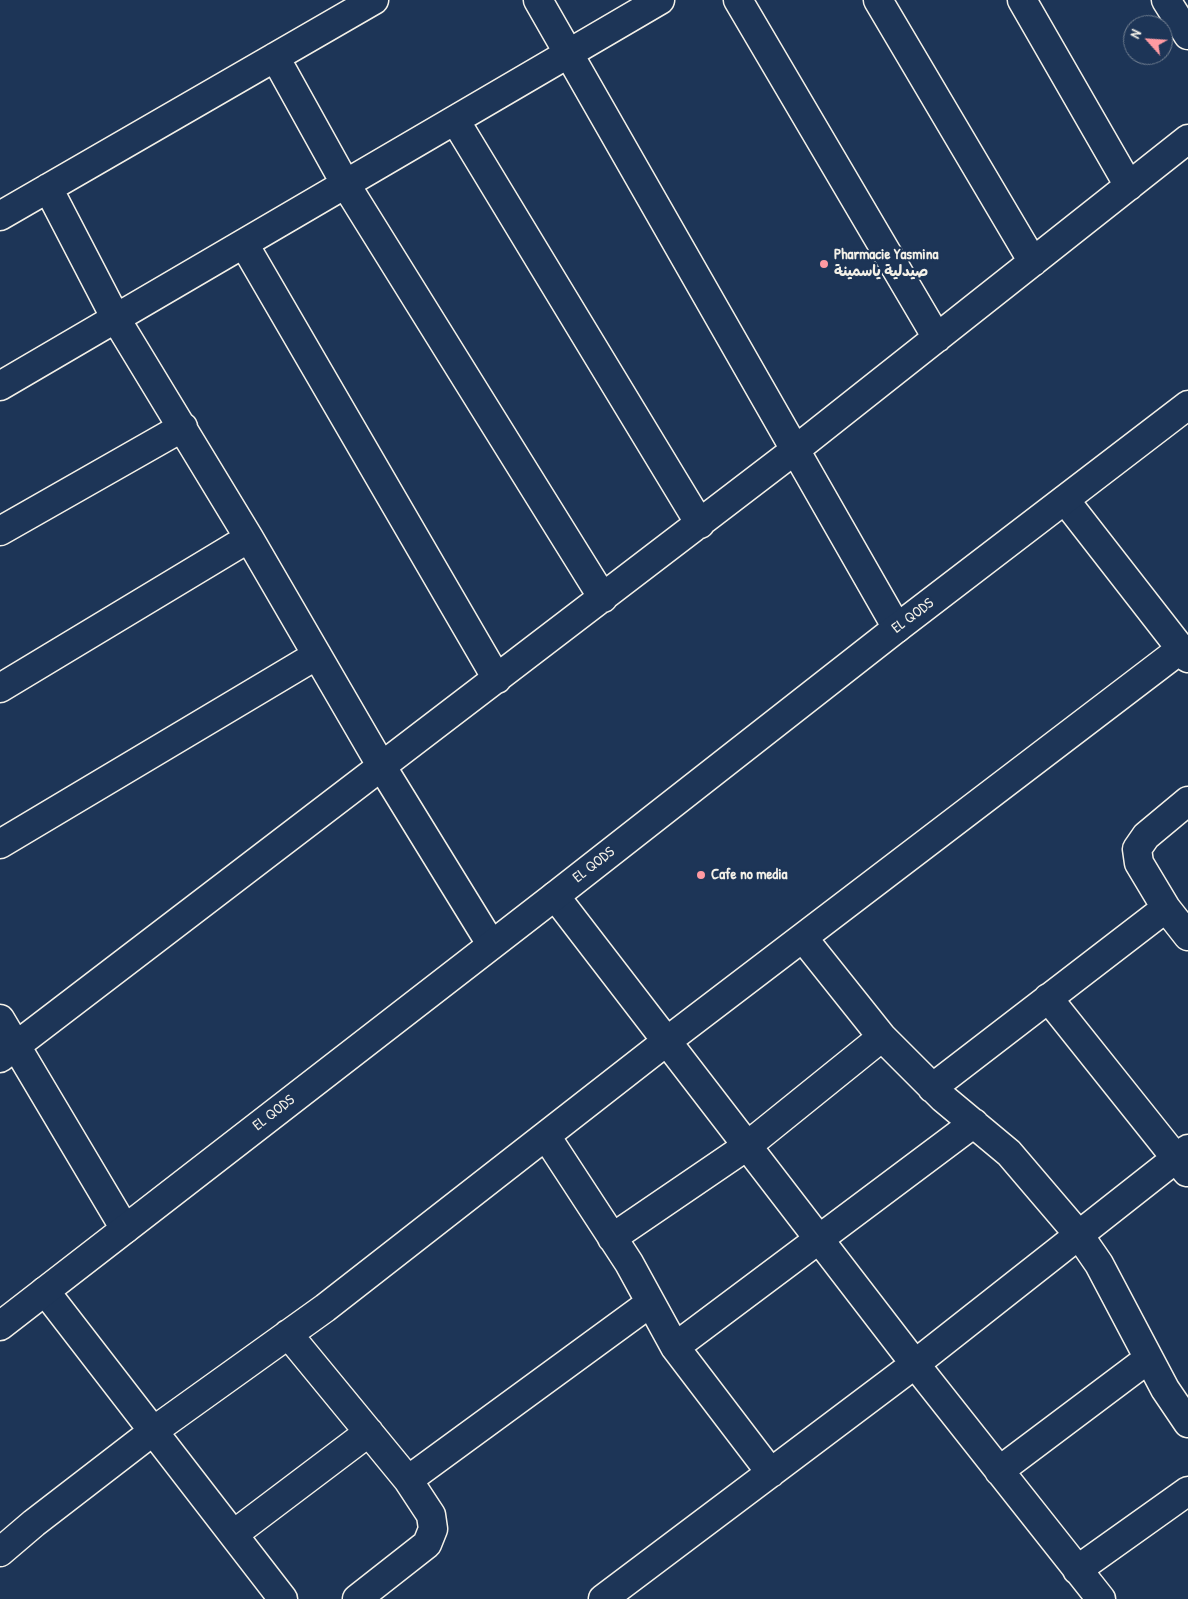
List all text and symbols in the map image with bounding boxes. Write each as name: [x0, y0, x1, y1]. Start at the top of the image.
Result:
north arrow: [1123, 15, 1173, 65]
text: N: [1125, 26, 1145, 41]
place label: Pharmacie Yasmina صيدلية ياسمينة: [834, 246, 938, 281]
marker: Pharmacie Yasmina صيدلية ياسمينة: [818, 258, 830, 270]
street label: EL QODS: [888, 594, 938, 638]
street label: EL QODS: [570, 843, 618, 887]
place label: Cafe no media: [711, 866, 787, 884]
marker: Cafe no media: [695, 869, 707, 881]
street label: EL QODS: [250, 1091, 298, 1135]

